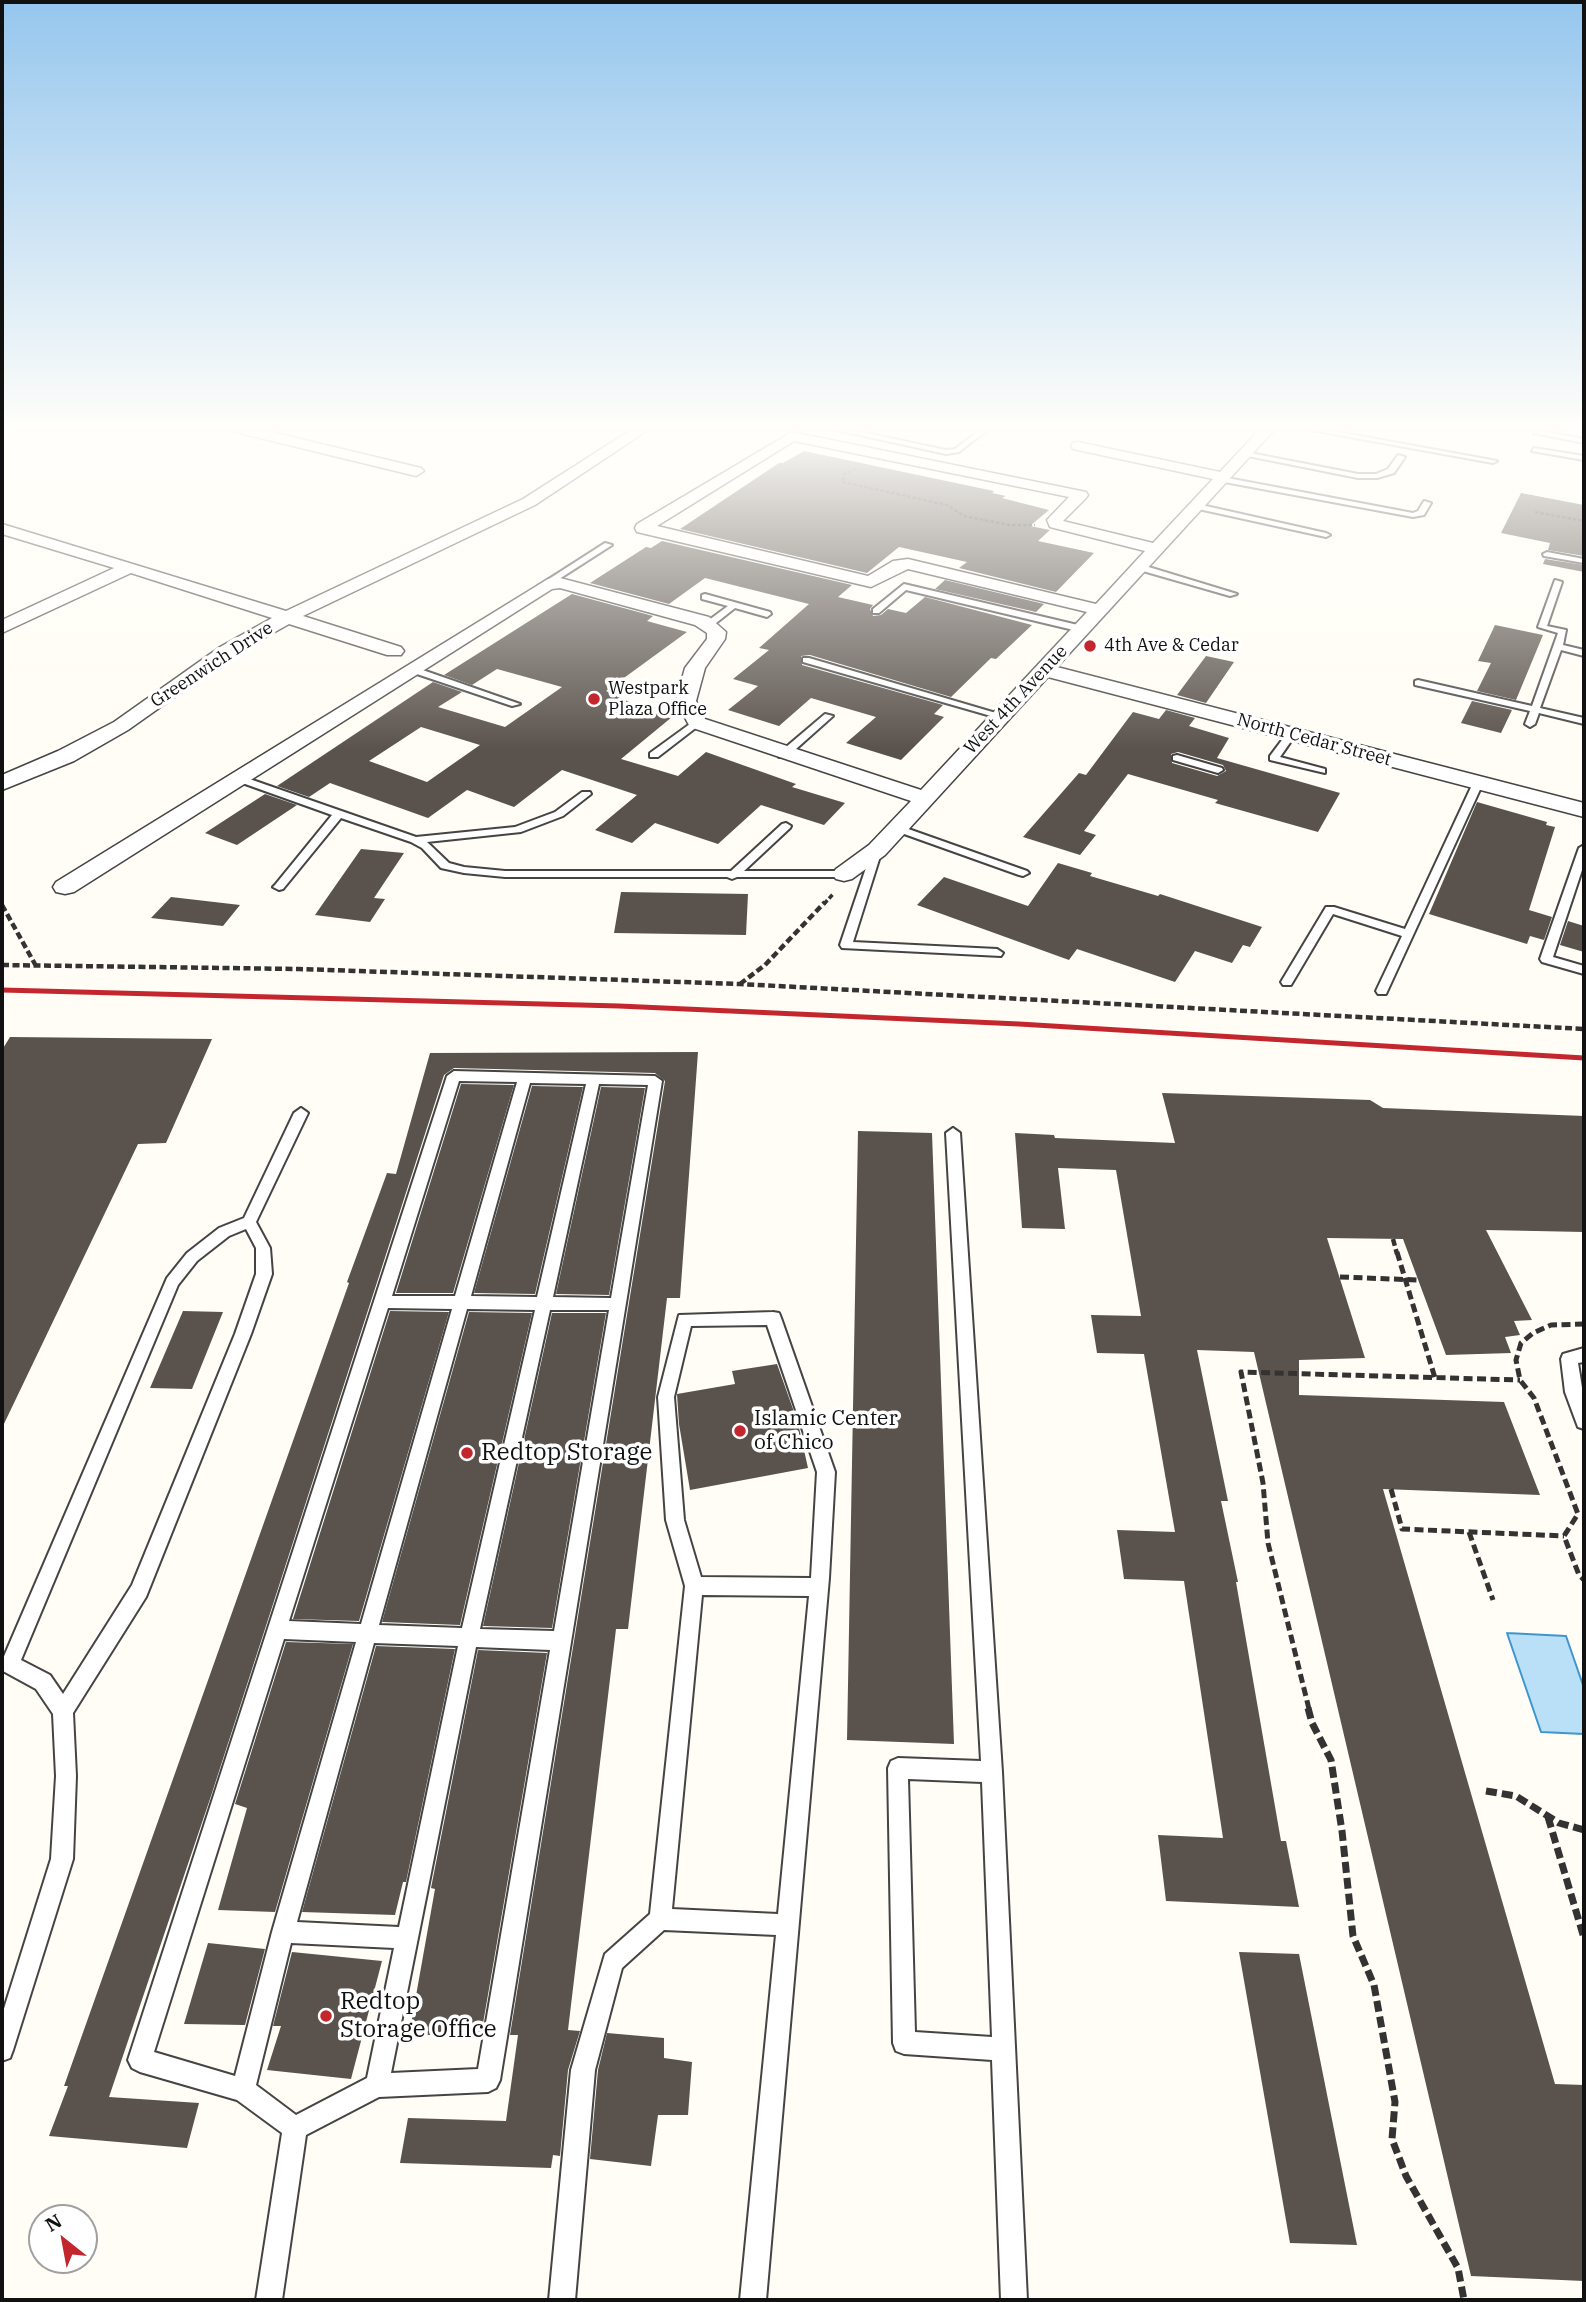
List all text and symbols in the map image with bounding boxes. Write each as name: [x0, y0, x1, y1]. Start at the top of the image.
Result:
street label: Greenwich Drive: [147, 617, 277, 713]
place label: 4th Ave & Cedar: [1104, 635, 1239, 657]
marker: 4th Ave & Cedar: [1082, 638, 1098, 654]
street label: West 4th Avenue: [960, 641, 1072, 759]
place label: Westpark Plaza Office: [608, 678, 707, 720]
marker: Westpark Plaza Office: [586, 691, 602, 707]
street label: North Cedar Street: [1235, 709, 1393, 771]
place label: Islamic Center of Chico: [754, 1406, 898, 1456]
marker: Islamic Center of Chico: [732, 1423, 748, 1439]
place label: Redtop Storage: [481, 1439, 652, 1467]
marker: Redtop Storage: [459, 1445, 475, 1461]
place label: Redtop Storage Office: [340, 1988, 497, 2044]
marker: Redtop Storage Office: [318, 2008, 334, 2024]
north arrow: [28, 2204, 98, 2274]
text: N: [41, 2209, 66, 2237]

